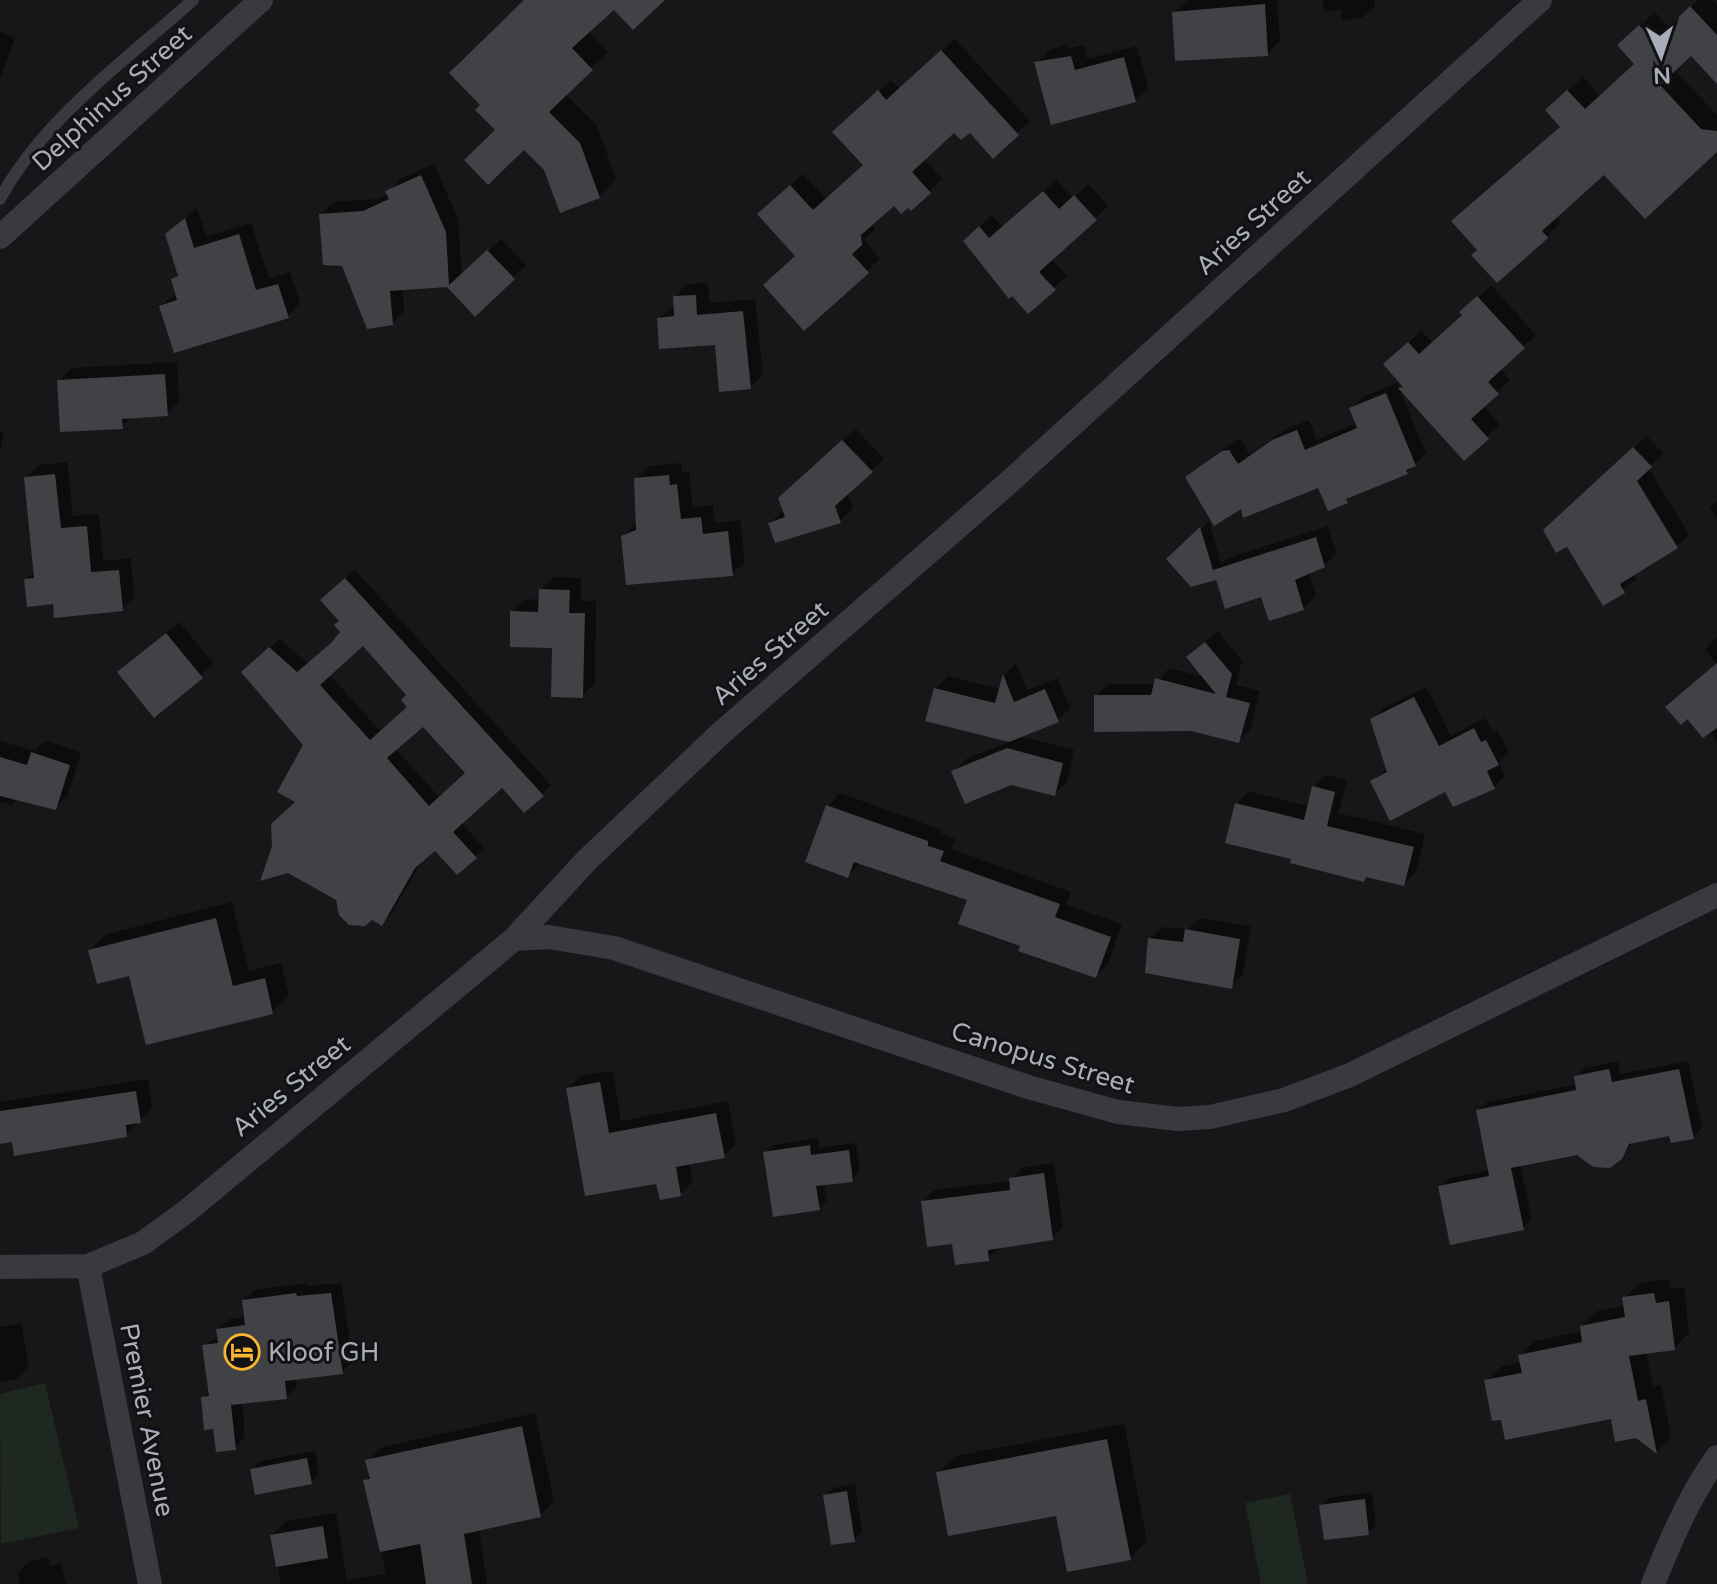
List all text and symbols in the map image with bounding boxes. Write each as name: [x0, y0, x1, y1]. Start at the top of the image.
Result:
north arrow: [1621, 16, 1701, 96]
street label: Delphinus Street: [26, 18, 198, 178]
text: N: [1652, 62, 1671, 88]
street label: Aries Street: [1189, 162, 1317, 282]
street label: Aries Street: [706, 594, 835, 712]
street label: Canopus Street: [948, 1015, 1138, 1101]
street label: Aries Street: [225, 1029, 357, 1143]
street label: Premier Avenue: [113, 1321, 181, 1519]
hotel icon: Kloof GH: [223, 1333, 261, 1371]
place label: Kloof GH: [268, 1337, 379, 1368]

